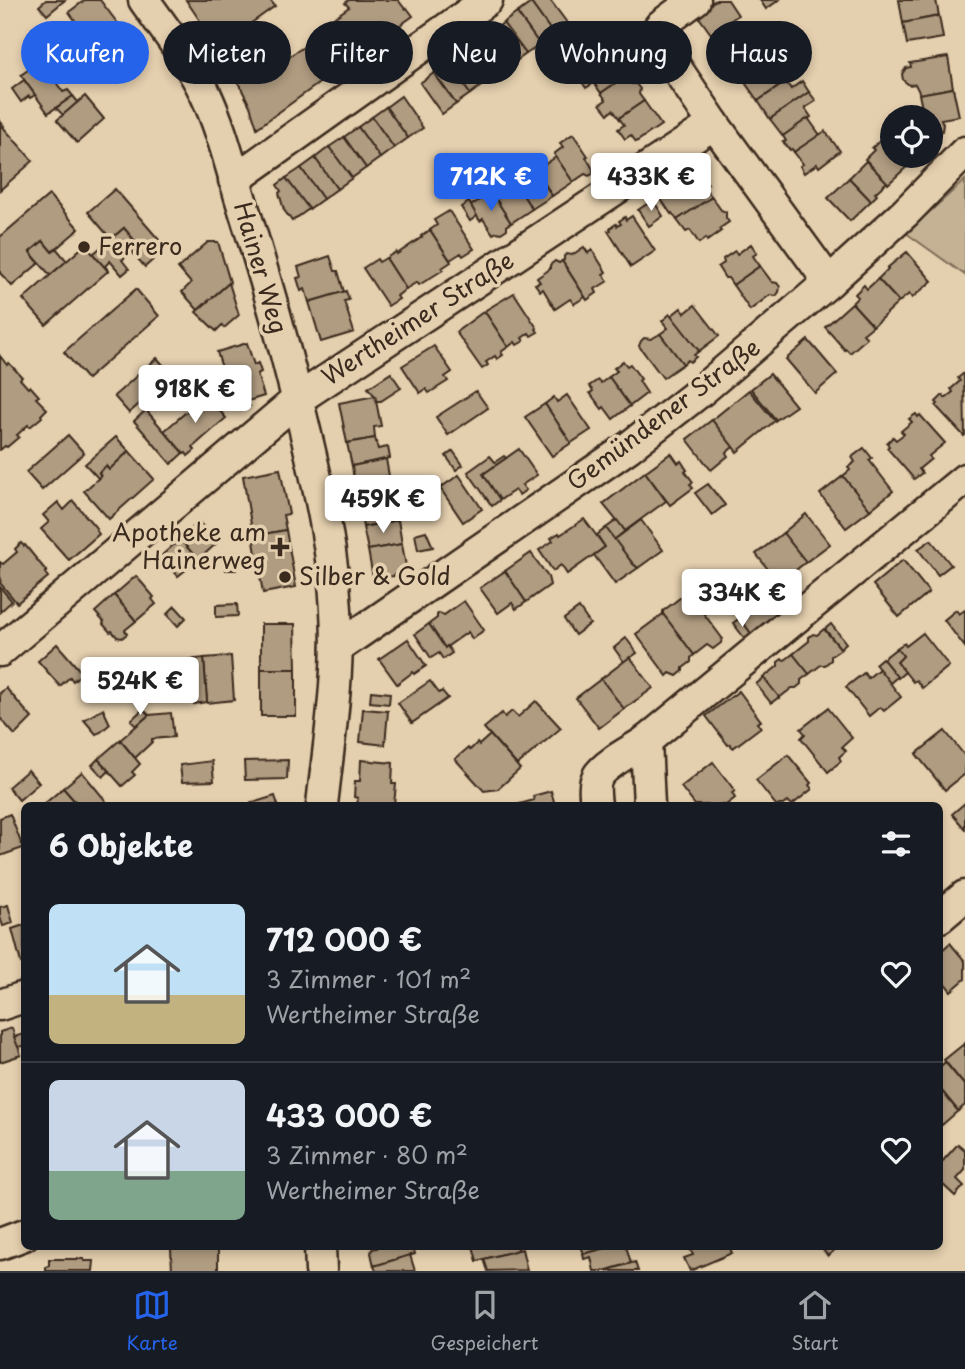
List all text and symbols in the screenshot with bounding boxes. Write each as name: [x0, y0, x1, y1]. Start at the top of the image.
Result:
chip: Kaufen: [21, 21, 149, 84]
chip: Mieten: [163, 21, 291, 84]
chip: Filter: [305, 21, 413, 84]
chip: Neu: [427, 21, 521, 84]
chip: Wohnung: [535, 21, 692, 84]
chip: Haus: [706, 21, 812, 84]
map controls: [880, 105, 943, 168]
button: locate: [880, 105, 943, 168]
pin: 712K €: [434, 154, 548, 213]
pin: 433K €: [594, 154, 708, 213]
text: 712K €: [450, 158, 532, 193]
text: 433K €: [607, 158, 695, 193]
street label: Hainer Weg: [226, 197, 298, 338]
place label: Ferrero: [98, 227, 182, 263]
marker: Ferrero: [76, 239, 92, 255]
street label: Wertheimer Straße: [314, 242, 520, 393]
street label: Gemündener Straße: [559, 329, 767, 498]
pin: 918K €: [138, 366, 252, 425]
text: 918K €: [155, 370, 235, 405]
pin: 459K €: [326, 476, 440, 535]
text: 459K €: [341, 480, 425, 515]
place label: Apotheke am Hainerweg: [112, 513, 266, 577]
marker: Apotheke am Hainerweg: [272, 539, 288, 555]
place label: Silber & Gold: [299, 557, 451, 593]
marker: Silber & Gold: [277, 569, 293, 585]
pin: 334K €: [685, 570, 799, 629]
text: 334K €: [698, 574, 786, 609]
pin: 524K €: [83, 658, 197, 717]
text: 524K €: [97, 662, 183, 697]
text: 6 Objekte: [49, 822, 193, 867]
icon: filters: [877, 825, 915, 863]
text: 712 000 €: [266, 916, 422, 961]
icon: home: [105, 932, 189, 1016]
icon: heart: [877, 955, 915, 993]
text: 3 Zimmer · 101 m²: [266, 961, 471, 996]
text: Wertheimer Straße: [266, 996, 480, 1031]
text: 433 000 €: [266, 1092, 432, 1137]
icon: home: [105, 1108, 189, 1192]
icon: heart: [877, 1131, 915, 1169]
text: 3 Zimmer · 80 m²: [266, 1137, 468, 1172]
text: Wertheimer Straße: [266, 1172, 480, 1207]
tab: Karte: [126, 1286, 178, 1356]
tab: Gespeichert: [431, 1286, 539, 1356]
tab: Start: [791, 1286, 839, 1356]

